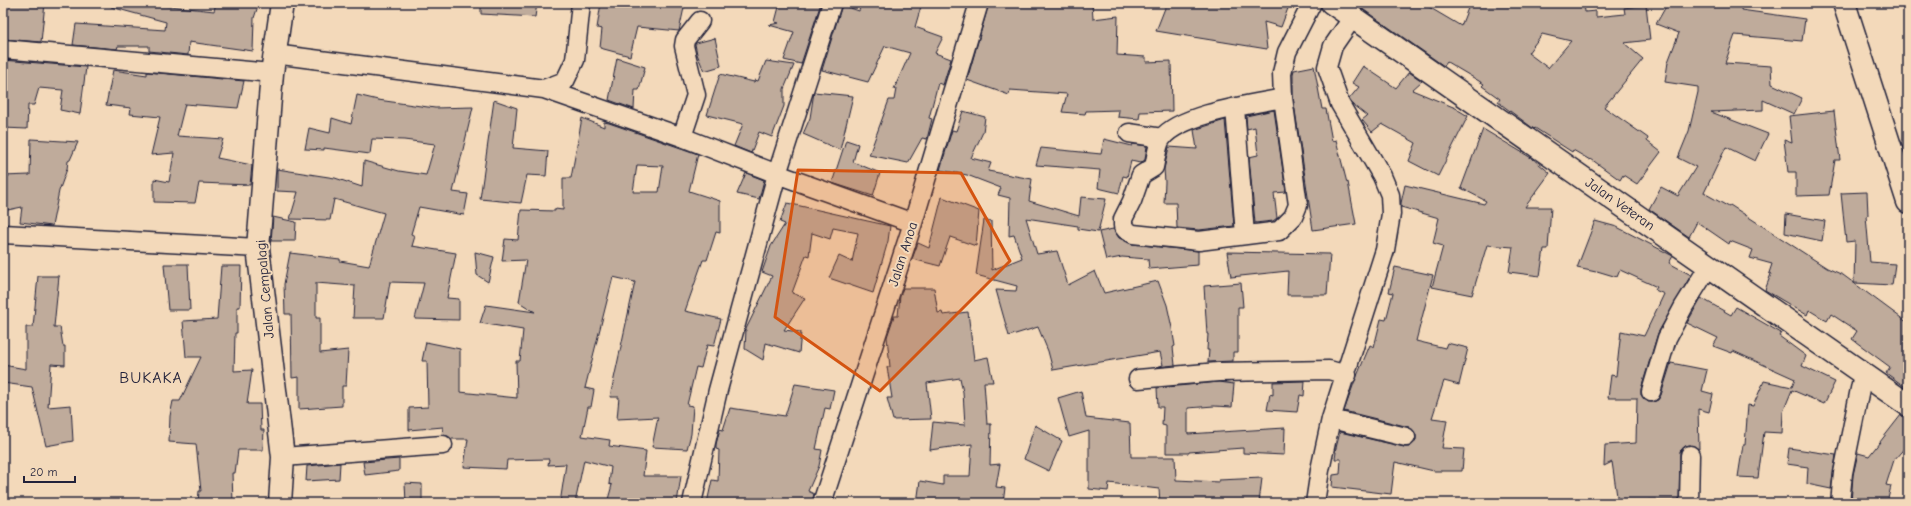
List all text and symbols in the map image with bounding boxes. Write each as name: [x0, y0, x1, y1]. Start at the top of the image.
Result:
street label: Jalan Veteran: [1582, 174, 1658, 234]
street label: Jalan Anoa: [885, 220, 921, 288]
street label: Jalan Cempalagi: [252, 239, 278, 339]
district label: BUKAKA: [119, 369, 183, 387]
scale bar: [24, 458, 75, 484]
text: 20 m: [30, 465, 58, 479]

